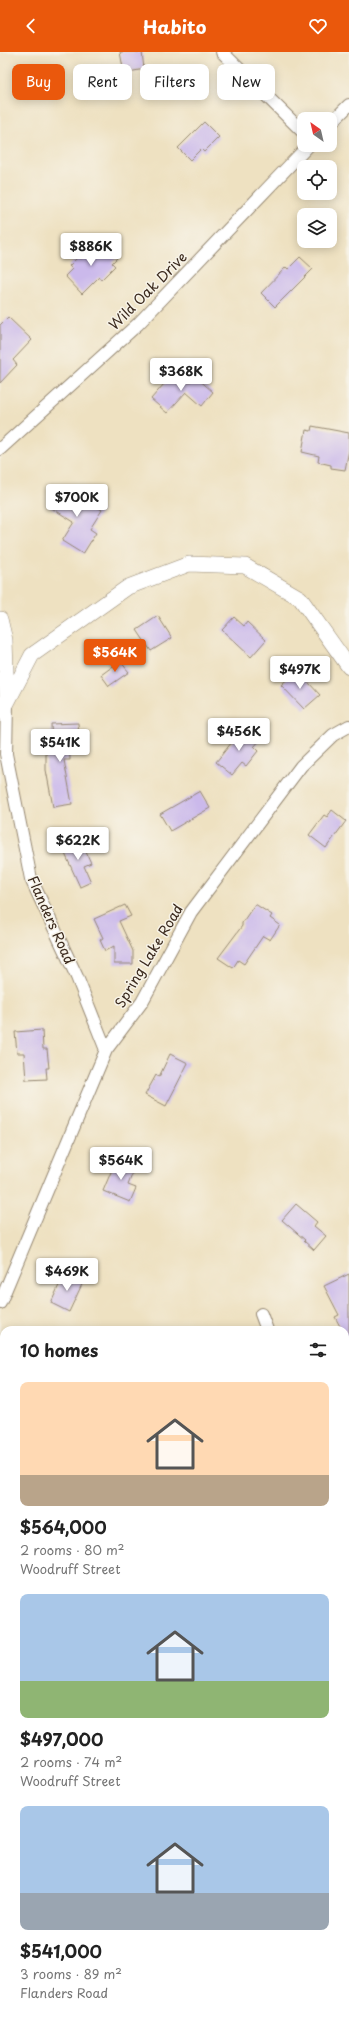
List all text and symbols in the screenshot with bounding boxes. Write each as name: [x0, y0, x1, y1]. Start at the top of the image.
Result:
text: Habito: [143, 13, 206, 40]
icon: back: [20, 15, 42, 37]
icon: heart: [307, 15, 329, 37]
chip: Buy: [12, 64, 65, 100]
chip: Rent: [73, 64, 132, 100]
chip: Filters: [140, 64, 209, 100]
chip: New: [217, 64, 275, 100]
north arrow: [297, 112, 337, 152]
map controls: [297, 112, 337, 248]
button: locate: [297, 160, 337, 200]
button: layers: [297, 208, 337, 248]
pin: $886K: [63, 233, 119, 267]
text: $886K: [70, 236, 112, 255]
street label: Wild Oak Drive: [104, 247, 192, 335]
pin: $368K: [153, 358, 209, 392]
text: $368K: [159, 361, 203, 380]
pin: $700K: [49, 484, 105, 518]
text: $700K: [55, 487, 99, 506]
pin: $564K: [87, 639, 143, 673]
text: $564K: [93, 642, 137, 661]
pin: $497K: [272, 656, 328, 690]
text: $497K: [279, 659, 321, 678]
pin: $456K: [211, 718, 267, 752]
text: $456K: [217, 721, 261, 740]
pin: $541K: [32, 729, 88, 763]
text: $541K: [40, 732, 80, 751]
pin: $622K: [50, 827, 106, 861]
text: $622K: [56, 830, 100, 849]
street label: Flanders Road: [23, 872, 80, 967]
street label: Spring Lake Road: [109, 900, 188, 1012]
pin: $564K: [93, 1147, 149, 1181]
text: $564K: [99, 1150, 143, 1169]
pin: $469K: [39, 1258, 95, 1292]
text: $469K: [45, 1261, 89, 1280]
text: 10 homes: [20, 1337, 98, 1363]
icon: filters: [307, 1339, 329, 1361]
icon: home: [139, 1408, 211, 1480]
text: $564,000: [20, 1514, 107, 1540]
text: 2 rooms · 80 m²: [20, 1540, 125, 1559]
text: Woodruff Street: [20, 1559, 120, 1578]
icon: home: [139, 1620, 211, 1692]
text: $497,000: [20, 1726, 103, 1752]
text: 2 rooms · 74 m²: [20, 1752, 122, 1771]
text: Woodruff Street: [20, 1771, 120, 1790]
icon: home: [139, 1832, 211, 1904]
text: $541,000: [20, 1938, 102, 1964]
text: 3 rooms · 89 m²: [20, 1964, 122, 1983]
text: Flanders Road: [20, 1983, 108, 2002]

